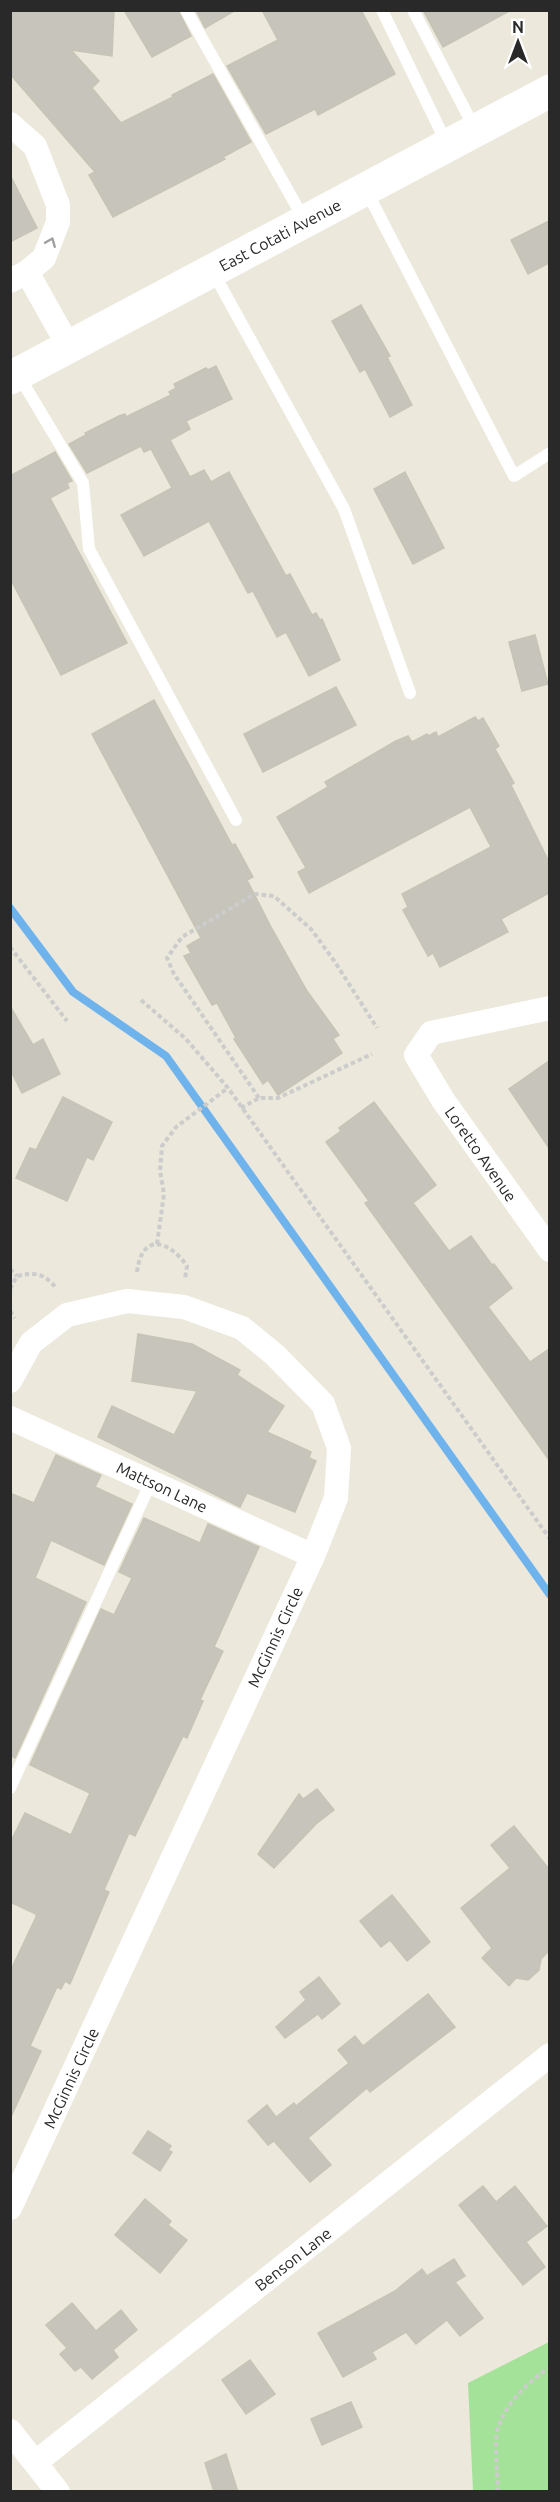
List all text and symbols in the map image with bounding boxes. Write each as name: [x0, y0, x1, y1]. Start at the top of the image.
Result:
north arrow: [488, 12, 548, 72]
text: N: [512, 18, 524, 36]
street label: East Cotati Avenue: [216, 195, 344, 275]
one-way arrow: [44, 237, 56, 248]
street label: Loretto Avenue: [442, 1103, 520, 1205]
street label: Mattson Lane: [114, 1458, 210, 1516]
street label: McGinnis Circle: [244, 1584, 306, 1690]
street label: McGinnis Circle: [40, 2025, 102, 2131]
street label: Benson Lane: [251, 2224, 335, 2294]

